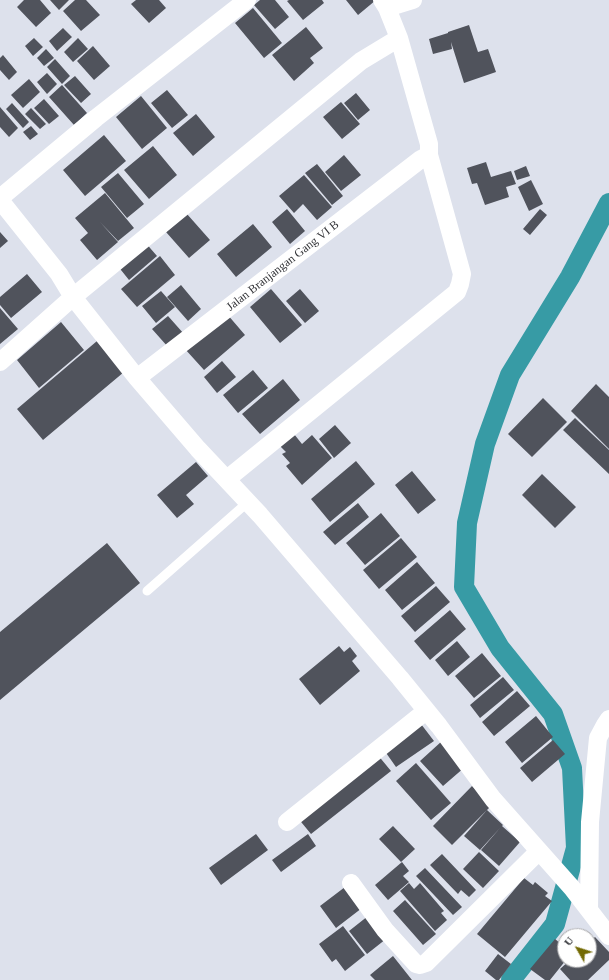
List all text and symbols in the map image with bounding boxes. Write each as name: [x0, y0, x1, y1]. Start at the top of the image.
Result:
street label: Jalan Branjangan Gang VI B: [224, 218, 342, 314]
north arrow: [557, 928, 597, 968]
text: U: [561, 934, 576, 948]

